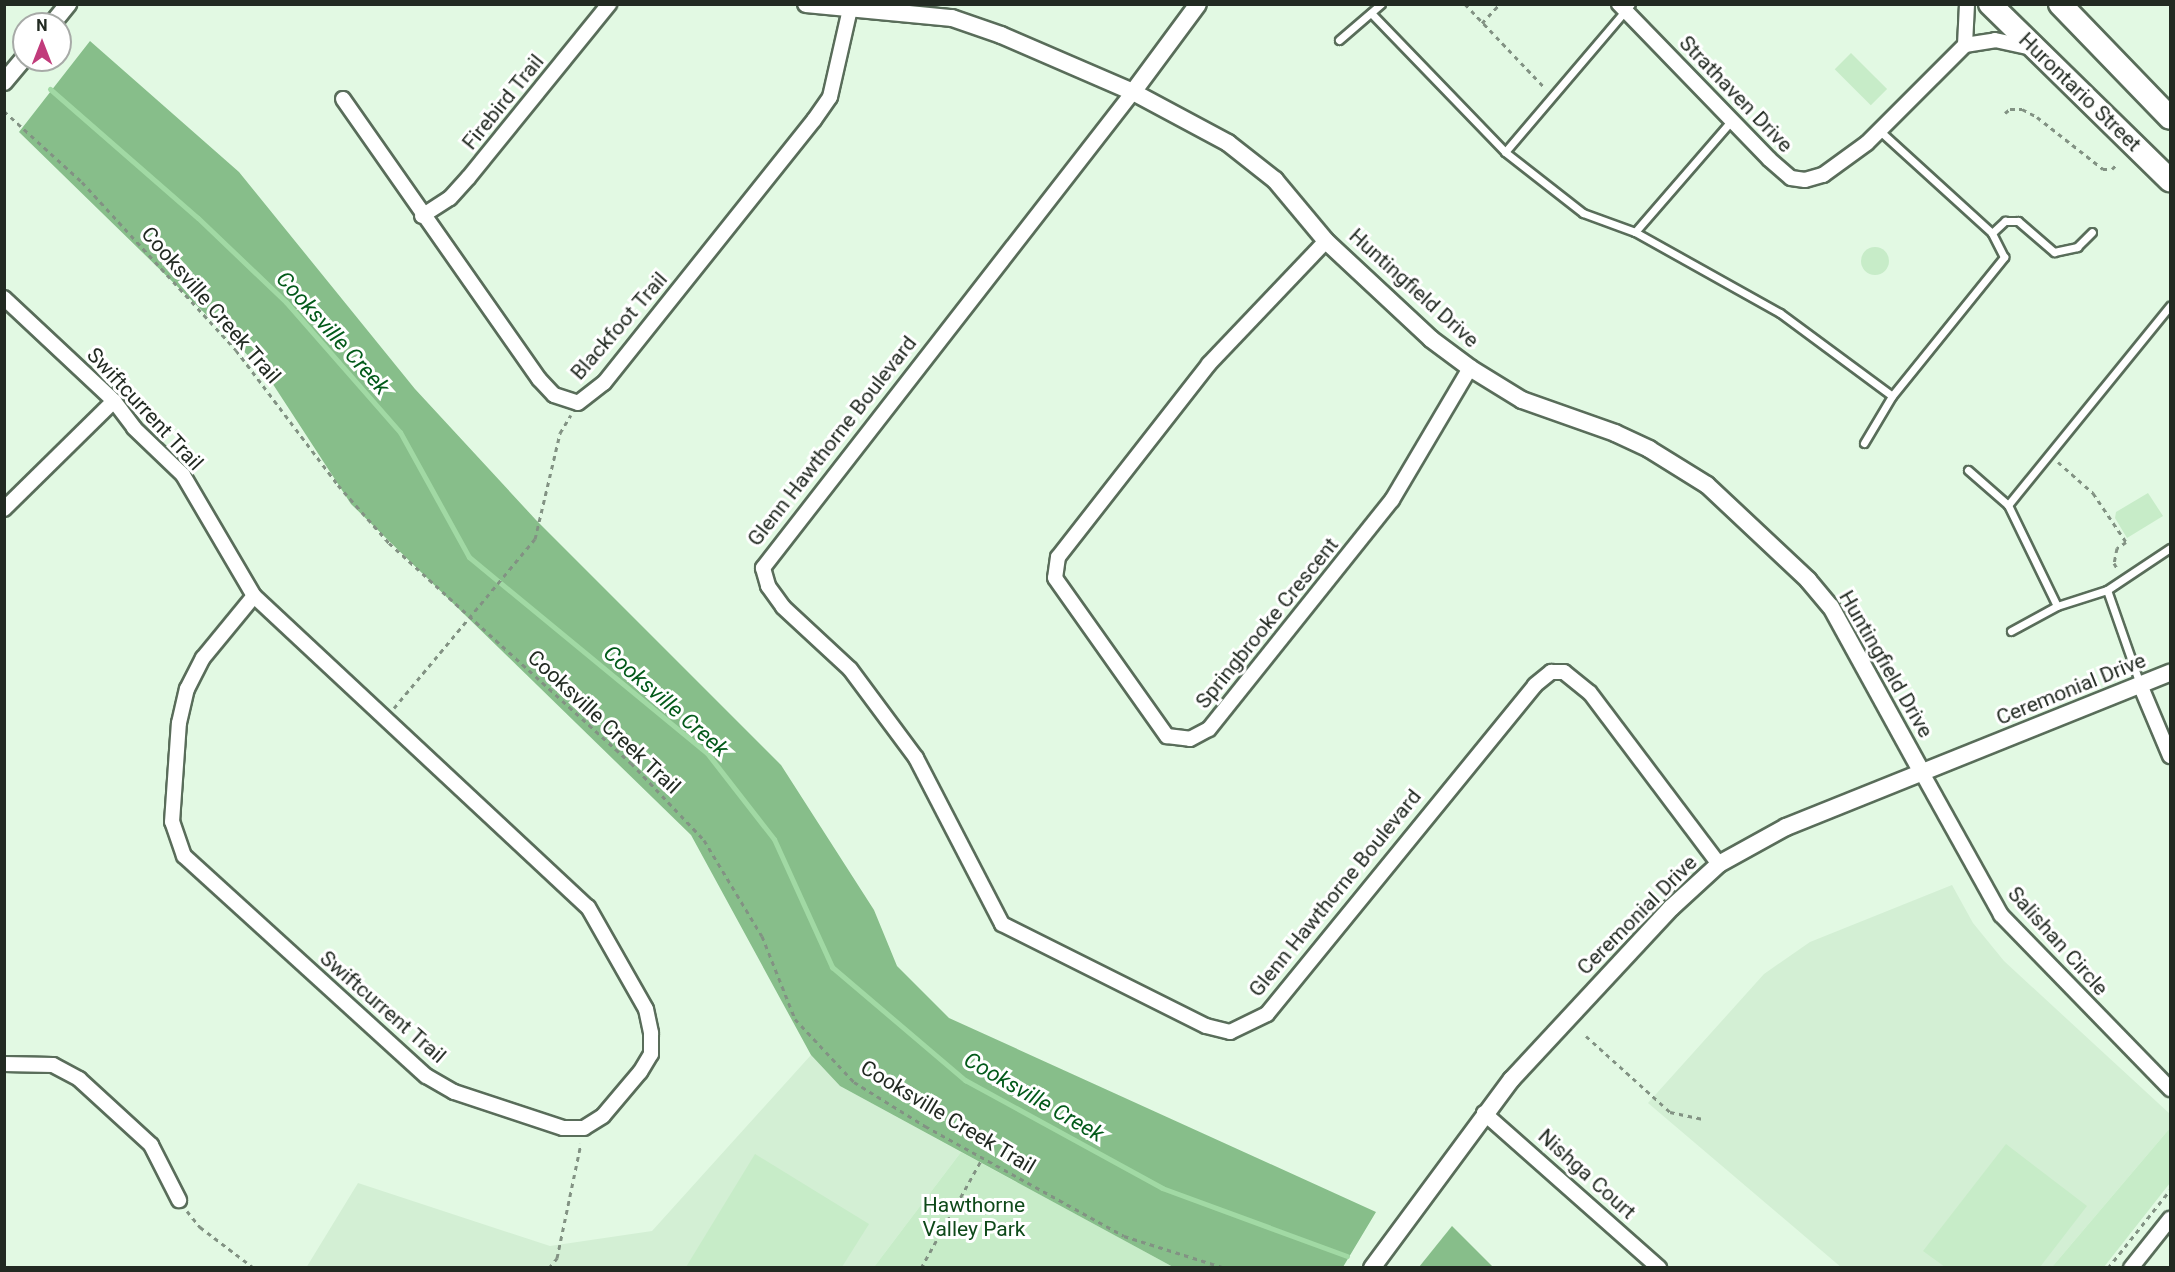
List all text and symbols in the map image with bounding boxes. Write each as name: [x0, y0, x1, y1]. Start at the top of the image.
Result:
north arrow: [12, 12, 72, 72]
text: N: [36, 16, 48, 35]
street label: Hurontario Street: [2014, 27, 2146, 157]
street label: Strathaven Drive: [1674, 30, 1798, 158]
street label: Firebird Trail: [457, 49, 549, 155]
street label: Cooksville Creek Trail: [136, 221, 286, 389]
street label: Huntingfield Drive: [1344, 223, 1484, 353]
water label: Cooksville Creek: [271, 266, 395, 400]
street label: Blackfoot Trail: [565, 267, 673, 385]
street label: Glenn Hawthorne Boulevard: [742, 331, 922, 551]
street label: Swiftcurrent Trail: [82, 342, 208, 476]
street label: Springbrooke Crescent: [1190, 533, 1344, 713]
street label: Huntingfield Drive: [1834, 586, 1938, 742]
water label: Cooksville Creek: [598, 640, 734, 762]
street label: Cooksville Creek Trail: [522, 645, 686, 799]
street label: Ceremonial Drive: [1993, 648, 2149, 730]
street label: Glenn Hawthorne Boulevard: [1244, 784, 1426, 1002]
street label: Ceremonial Drive: [1572, 850, 1702, 980]
street label: Salishan Circle: [2003, 881, 2113, 1001]
street label: Swiftcurrent Trail: [315, 945, 451, 1069]
water label: Cooksville Creek: [959, 1046, 1109, 1148]
street label: Cooksville Creek Trail: [856, 1055, 1040, 1179]
street label: Nishga Court: [1533, 1124, 1641, 1224]
park label: Hawthorne Valley Park: [922, 1192, 1026, 1242]

